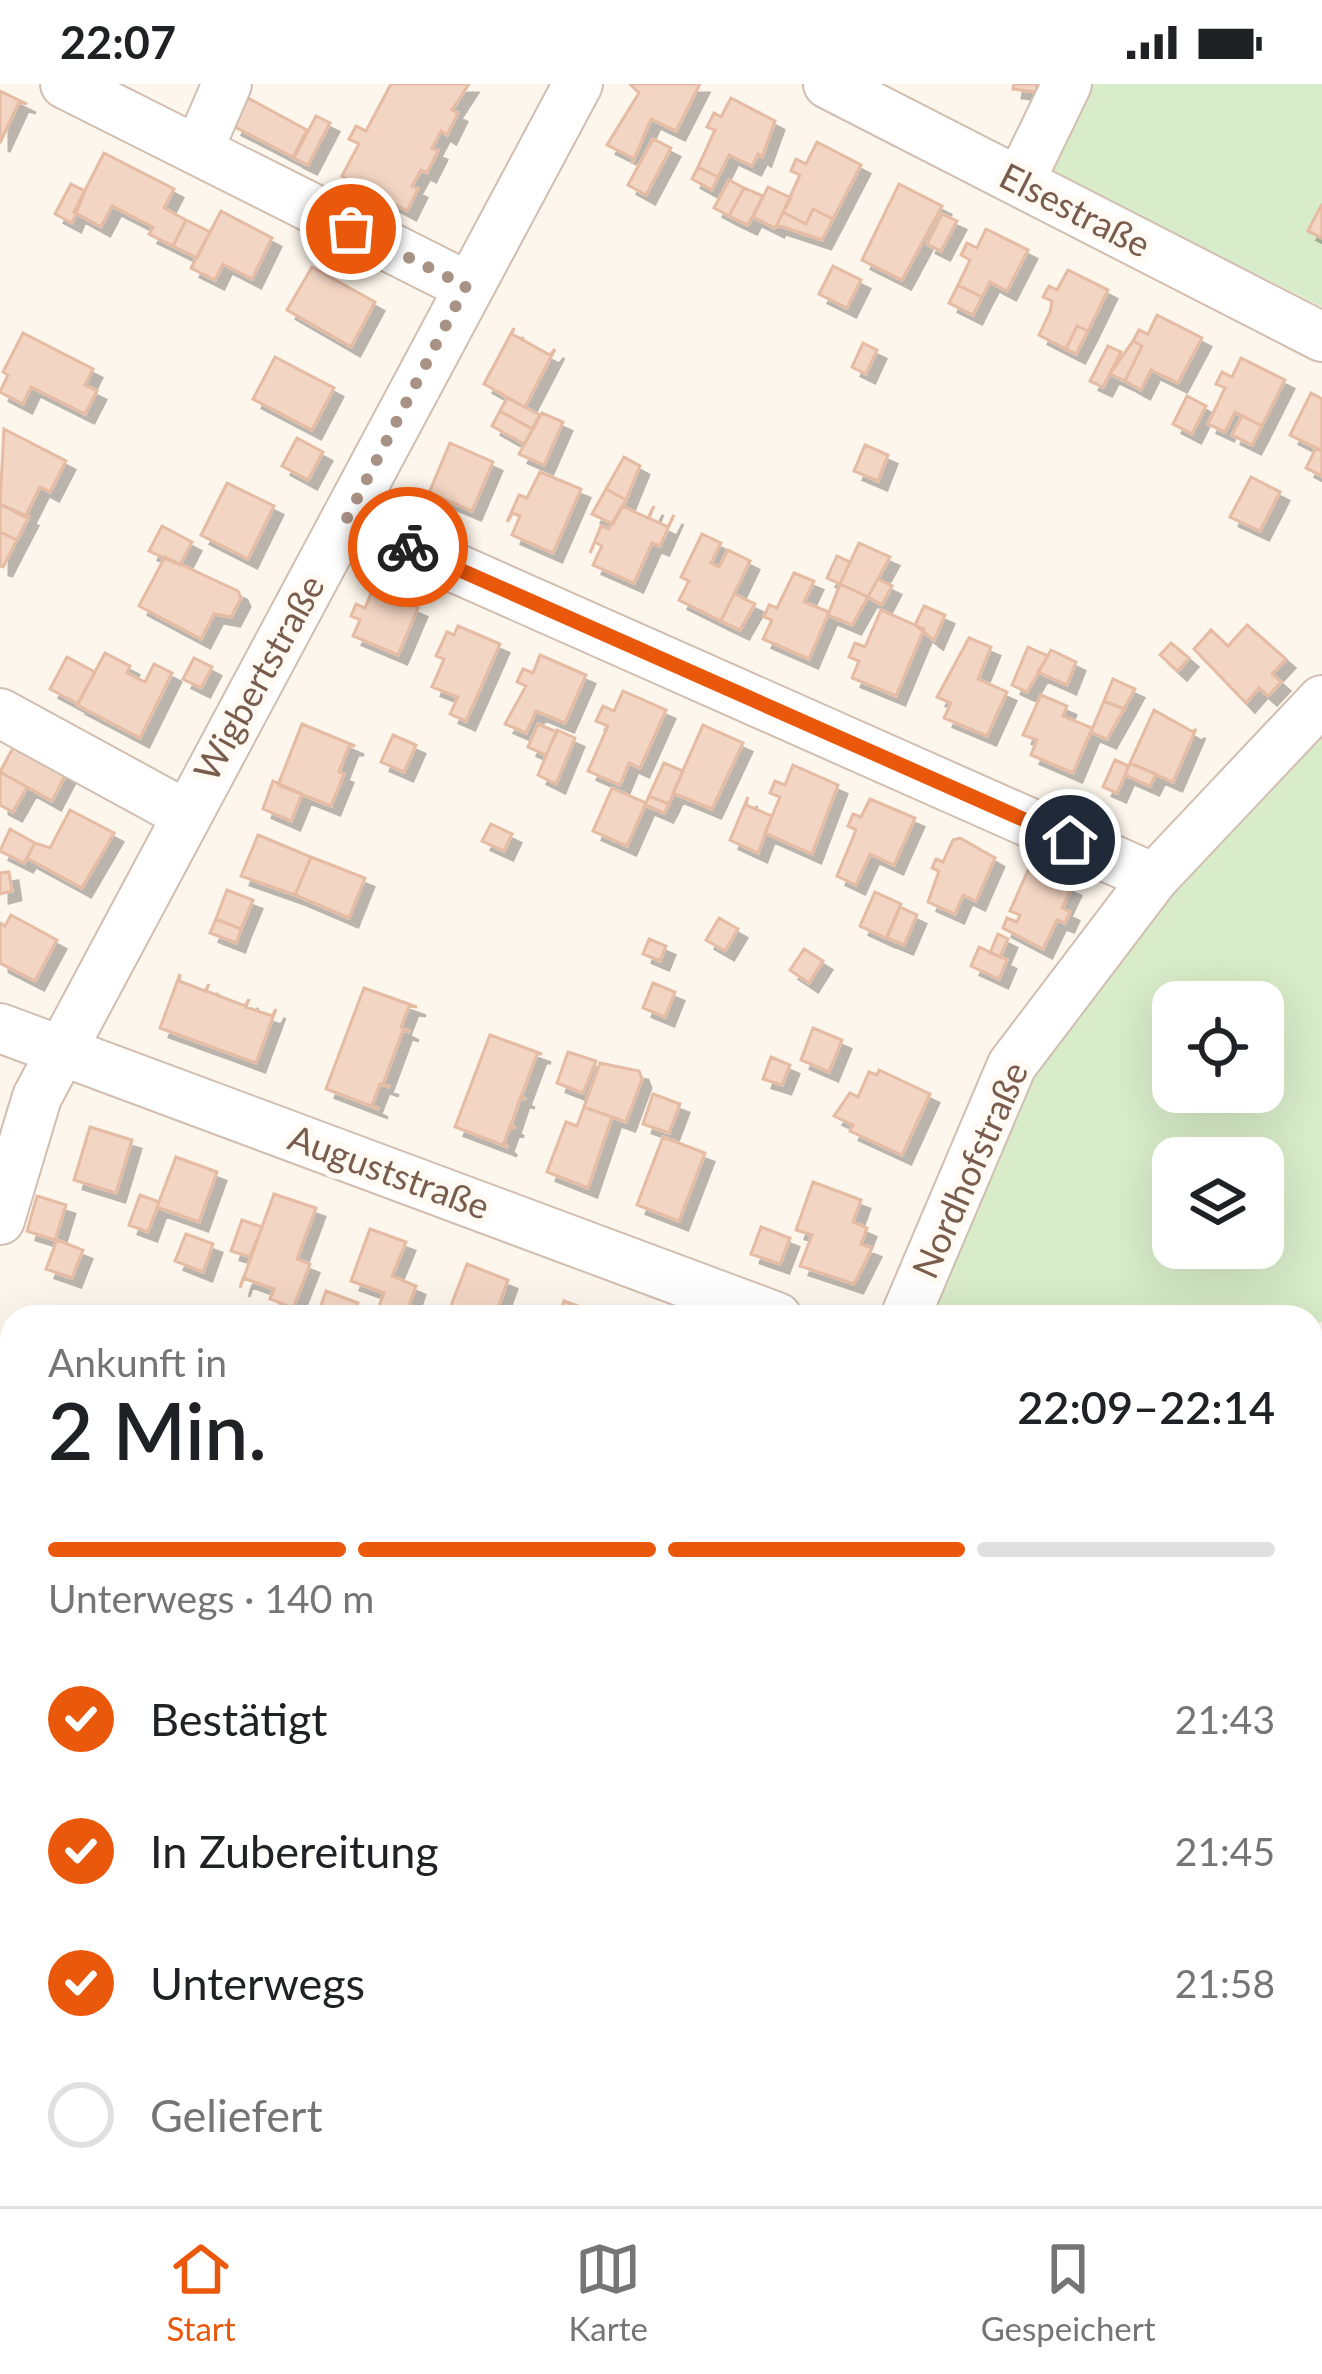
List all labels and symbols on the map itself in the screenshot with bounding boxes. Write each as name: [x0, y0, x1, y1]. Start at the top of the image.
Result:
street label: Elsestraße: [993, 153, 1158, 266]
pin: [300, 178, 402, 280]
courier: [348, 487, 468, 607]
street label: Wigbertstraße: [183, 567, 333, 788]
pin: [1019, 789, 1121, 891]
street label: Nordhofstraße: [902, 1055, 1036, 1284]
street label: Auguststraße: [283, 1114, 496, 1228]

